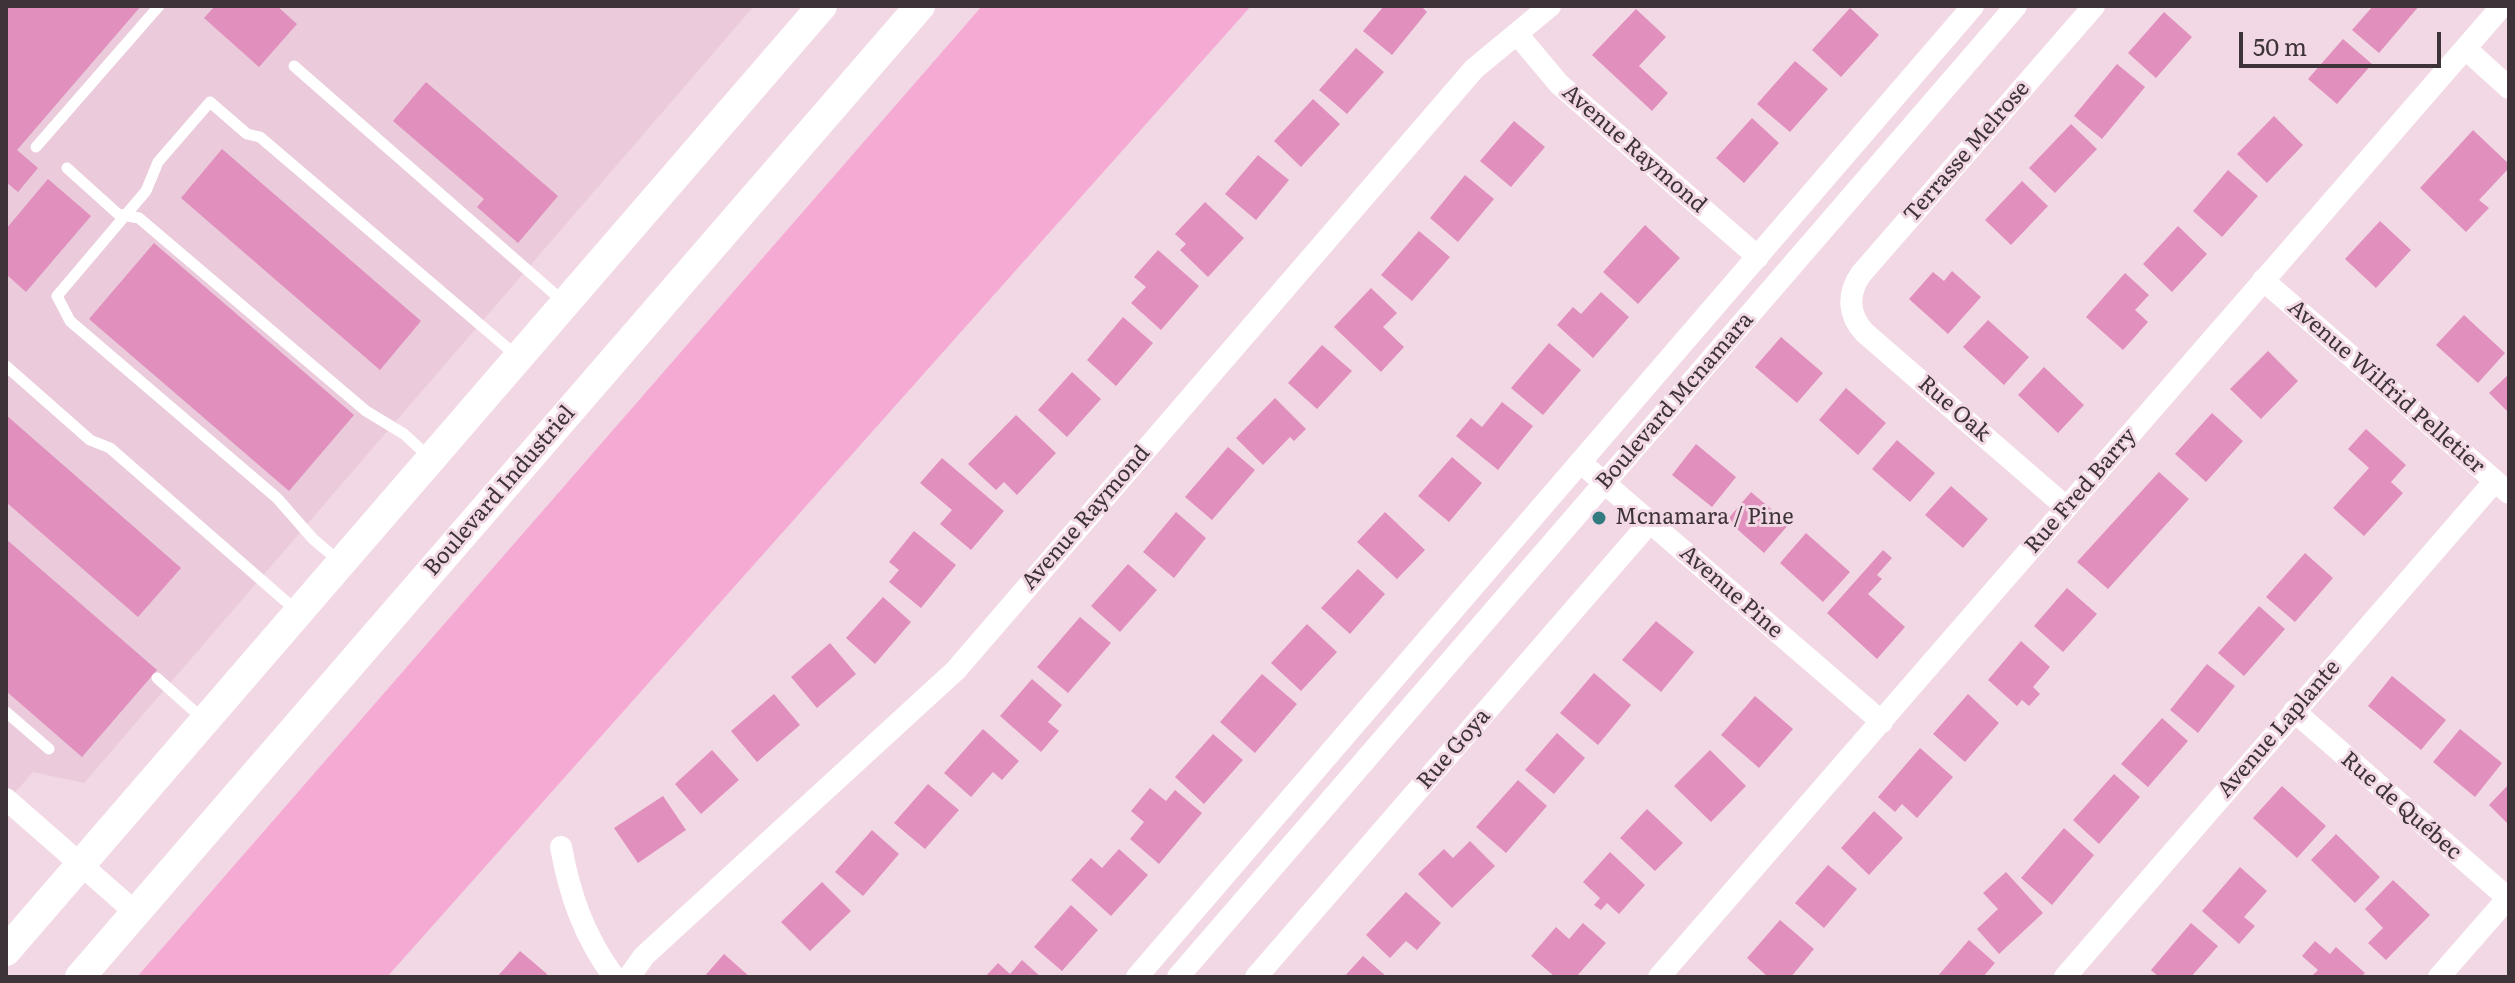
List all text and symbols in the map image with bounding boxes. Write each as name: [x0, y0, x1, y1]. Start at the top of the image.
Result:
scale bar: [2243, 16, 2445, 66]
text: 50 m: [2253, 28, 2307, 63]
street label: Terrasse Melrose: [1899, 76, 2035, 228]
street label: Avenue Raymond: [1557, 79, 1711, 219]
street label: Avenue Wilfrid Pelletier: [2282, 294, 2490, 480]
street label: Boulevard Mcnamara: [1591, 307, 1759, 495]
street label: Rue Oak: [1913, 371, 1995, 447]
street label: Boulevard Industriel: [419, 401, 581, 581]
street label: Rue Fred Barry: [2020, 423, 2142, 559]
street label: Avenue Raymond: [1016, 441, 1156, 595]
place label: Mcnamara / Pine: [1615, 505, 1794, 531]
marker: Mcnamara / Pine: [1590, 509, 1608, 527]
street label: Avenue Pine: [1674, 540, 1788, 644]
street label: Avenue Laplante: [2212, 655, 2346, 803]
street label: Rue Goya: [1412, 703, 1496, 795]
street label: Rue de Québec: [2335, 747, 2467, 865]

